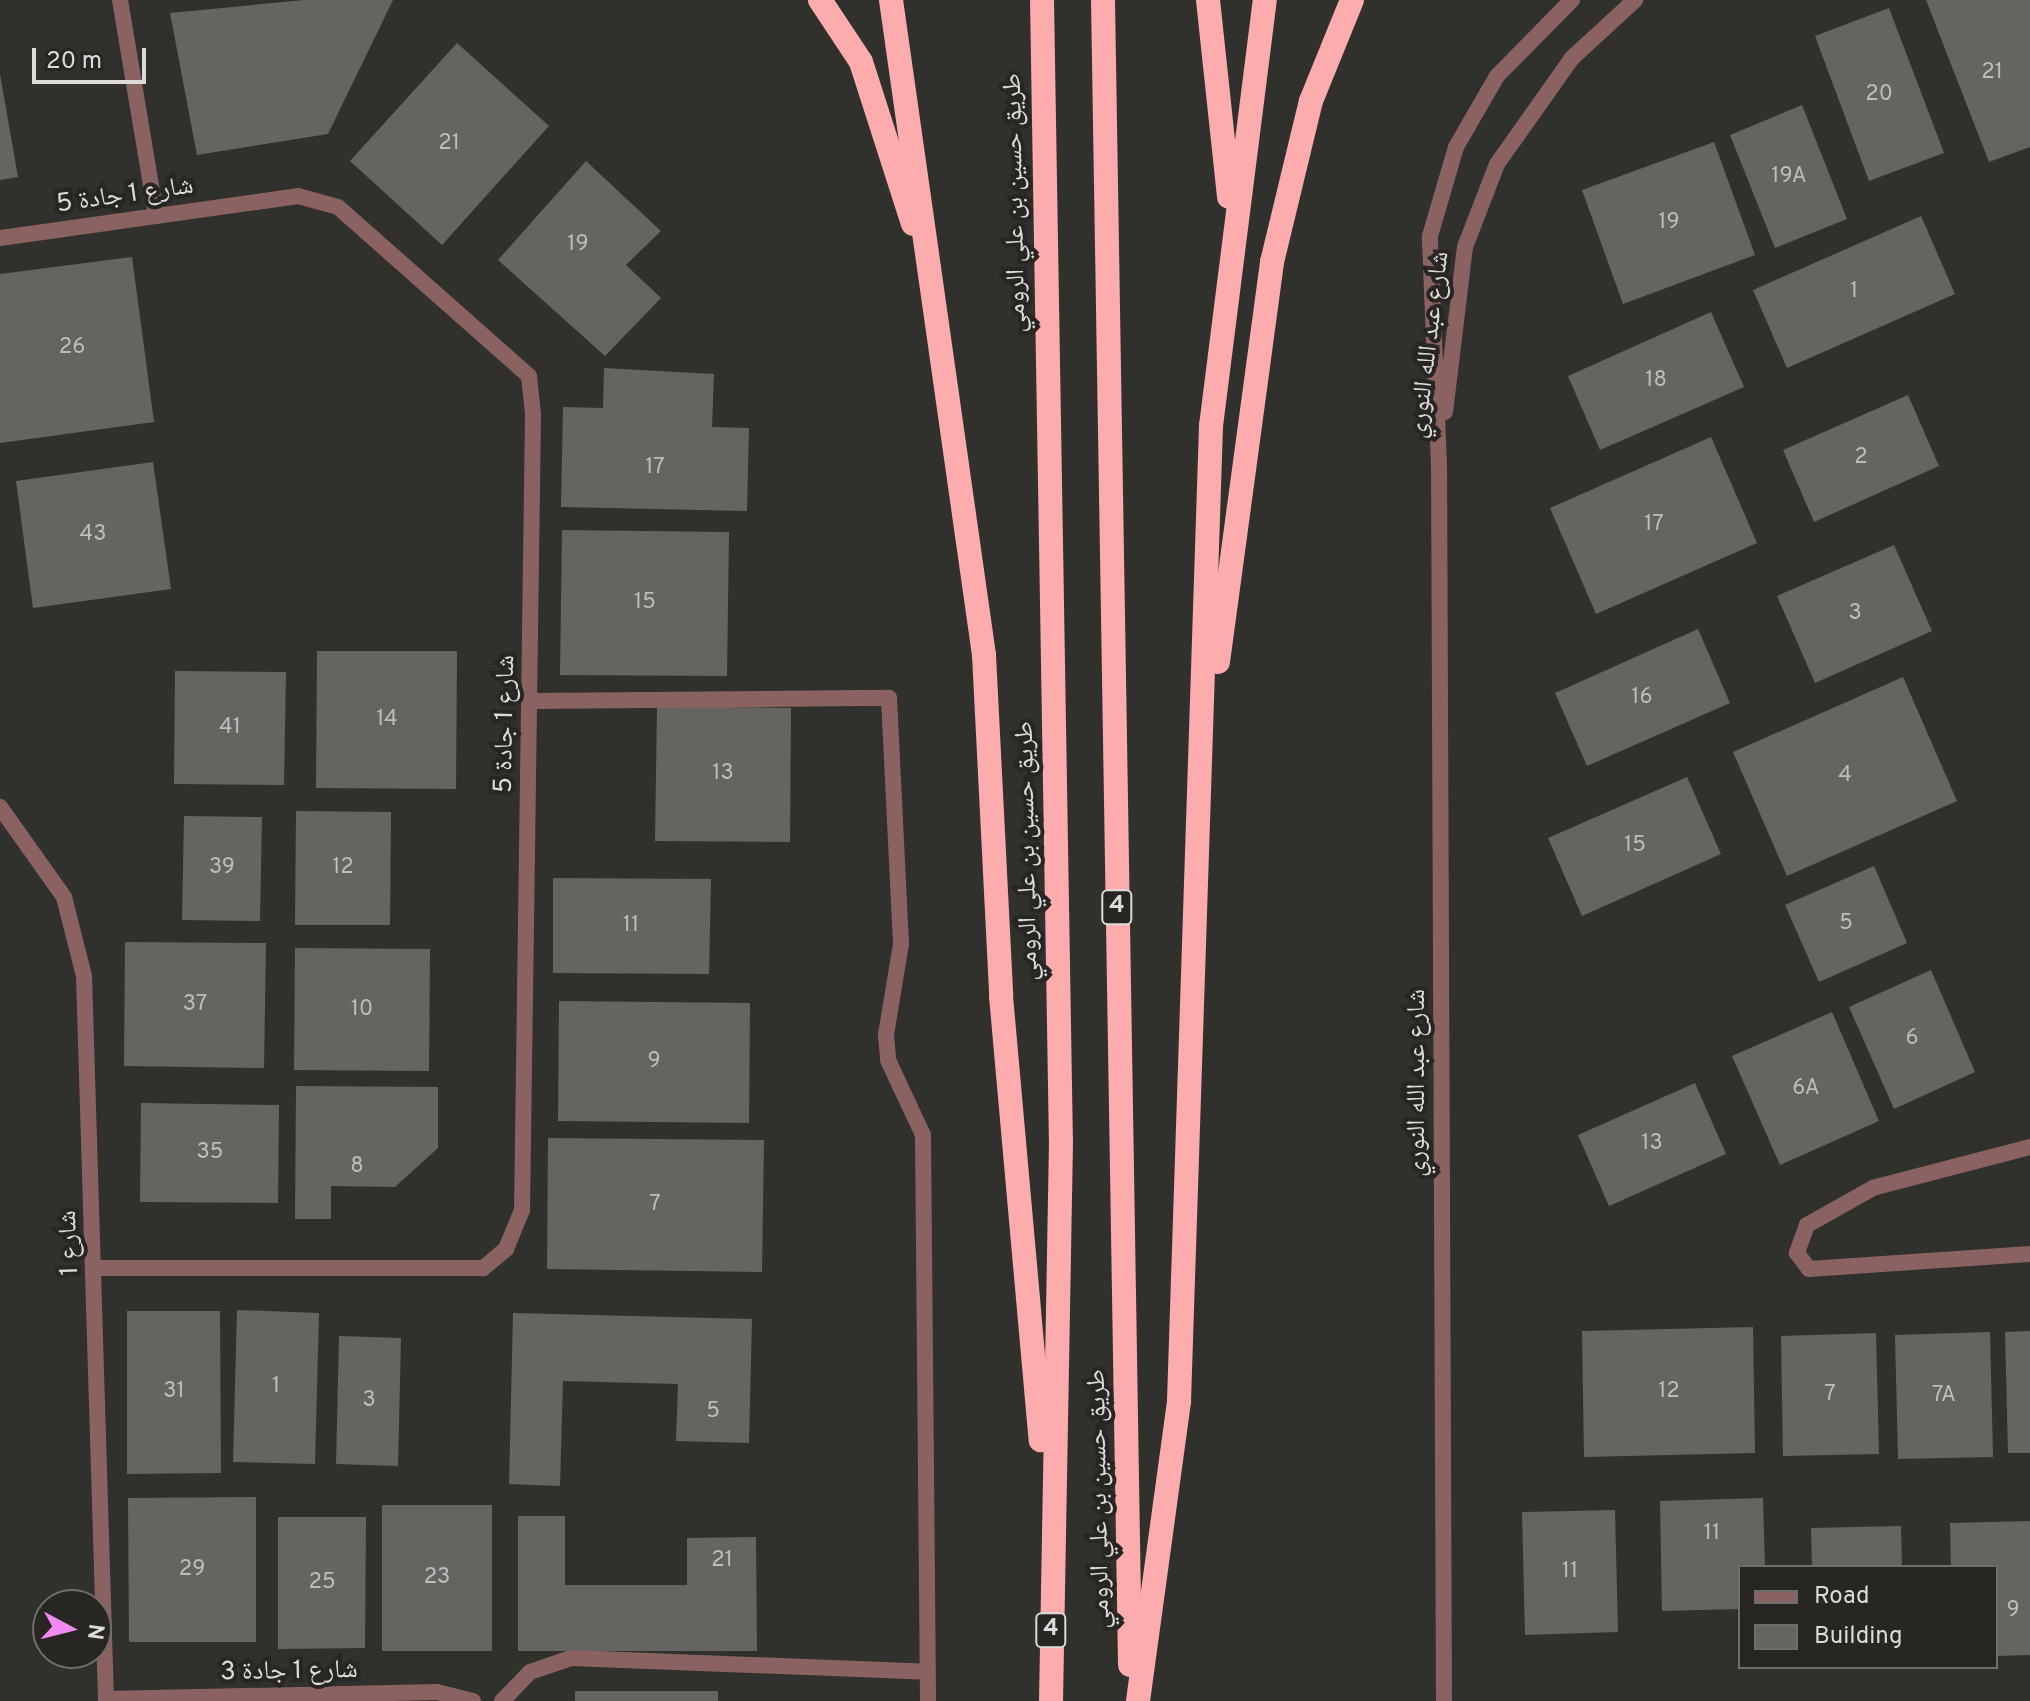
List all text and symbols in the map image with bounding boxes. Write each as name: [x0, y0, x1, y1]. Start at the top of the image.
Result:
scale bar: [36, 32, 150, 82]
text: 20 m: [46, 47, 102, 77]
house number: 21: [1981, 60, 2003, 86]
street label: طريق حسين بن علي الرومي: [998, 73, 1034, 333]
house number: 20: [1865, 82, 1893, 108]
house number: 21: [438, 131, 460, 157]
house number: 19A: [1771, 164, 1807, 190]
street label: شارع 1 جادة 5: [54, 171, 196, 221]
house number: 19: [1658, 210, 1680, 236]
house number: 19: [567, 232, 589, 258]
street label: شارع عبد الله النوري: [1403, 250, 1457, 440]
house number: 1: [1850, 279, 1858, 305]
house number: 26: [59, 335, 85, 361]
house number: 18: [1645, 368, 1667, 394]
house number: 2: [1854, 445, 1868, 471]
house number: 17: [645, 455, 665, 481]
house number: 17: [1644, 512, 1664, 538]
house number: 43: [80, 522, 106, 548]
house number: 15: [634, 590, 656, 616]
house number: 3: [1848, 601, 1862, 627]
street label: شارع 1 جادة 5: [489, 655, 523, 793]
house number: 16: [1631, 685, 1653, 711]
house number: 14: [376, 707, 398, 733]
house number: 41: [219, 715, 241, 741]
street label: طريق حسين بن علي الرومي: [1010, 721, 1046, 981]
house number: 13: [712, 761, 734, 787]
house number: 4: [1838, 763, 1852, 789]
house number: 15: [1624, 833, 1646, 859]
house number: 39: [209, 855, 235, 881]
house number: 12: [332, 855, 354, 881]
road number: 4: [1101, 887, 1133, 927]
house number: 5: [1839, 911, 1853, 937]
house number: 11: [623, 913, 639, 939]
street label: شارع عبد الله النوري: [1402, 989, 1434, 1177]
house number: 37: [183, 992, 207, 1018]
house number: 10: [351, 997, 373, 1023]
house number: 6: [1905, 1026, 1919, 1052]
house number: 9: [647, 1049, 661, 1075]
house number: 6A: [1792, 1076, 1820, 1102]
house number: 13: [1641, 1131, 1663, 1157]
house number: 35: [197, 1140, 223, 1166]
house number: 8: [350, 1154, 364, 1180]
house number: 7: [649, 1192, 661, 1218]
street label: شارع 1: [53, 1210, 87, 1276]
street label: طريق حسين بن علي الرومي: [1082, 1369, 1118, 1629]
house number: 1: [272, 1374, 280, 1400]
house number: 31: [163, 1379, 185, 1405]
house number: 12: [1658, 1379, 1680, 1405]
house number: 7: [1824, 1382, 1836, 1408]
house number: 7A: [1932, 1383, 1956, 1409]
house number: 3: [362, 1388, 376, 1414]
house number: 5: [706, 1399, 720, 1425]
house number: 11: [1704, 1521, 1720, 1547]
house number: 21: [711, 1548, 733, 1574]
house number: 29: [179, 1557, 205, 1583]
house number: 11: [1562, 1559, 1578, 1585]
house number: 23: [424, 1565, 450, 1591]
legend: [1738, 1565, 1998, 1669]
house number: 25: [308, 1570, 336, 1596]
text: Road: [1814, 1582, 1870, 1612]
north arrow: [32, 1589, 112, 1669]
house number: 9: [2006, 1598, 2020, 1624]
road number: 4: [1035, 1610, 1067, 1650]
text: N: [80, 1622, 109, 1641]
text: Building: [1814, 1622, 1903, 1652]
street label: شارع 1 جادة 3: [220, 1655, 358, 1689]

